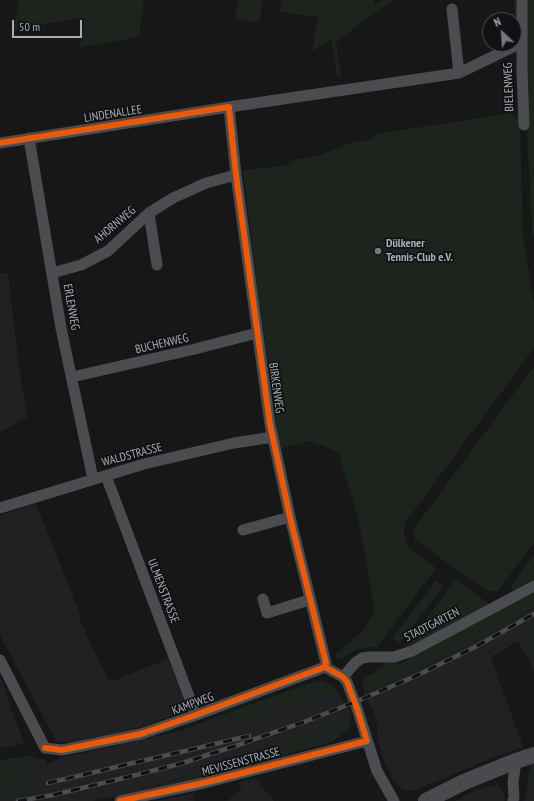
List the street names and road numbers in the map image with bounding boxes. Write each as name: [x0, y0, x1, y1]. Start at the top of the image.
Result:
street label: BIELENWEG: [501, 62, 517, 112]
street label: LINDENALLEE: [83, 102, 143, 126]
street label: AHORNWEG: [91, 203, 139, 247]
street label: ERLENWEG: [60, 283, 82, 331]
street label: BUCHENWEG: [134, 331, 190, 357]
street label: BIRKENWEG: [265, 362, 287, 414]
street label: WALDSTRASSE: [100, 440, 164, 470]
street label: ULMENSTRASSE: [144, 557, 182, 625]
street label: STADTGARTEN: [402, 605, 462, 645]
street label: KAMPWEG: [170, 690, 216, 718]
street label: MEVISSENSTRASSE: [200, 745, 282, 779]

